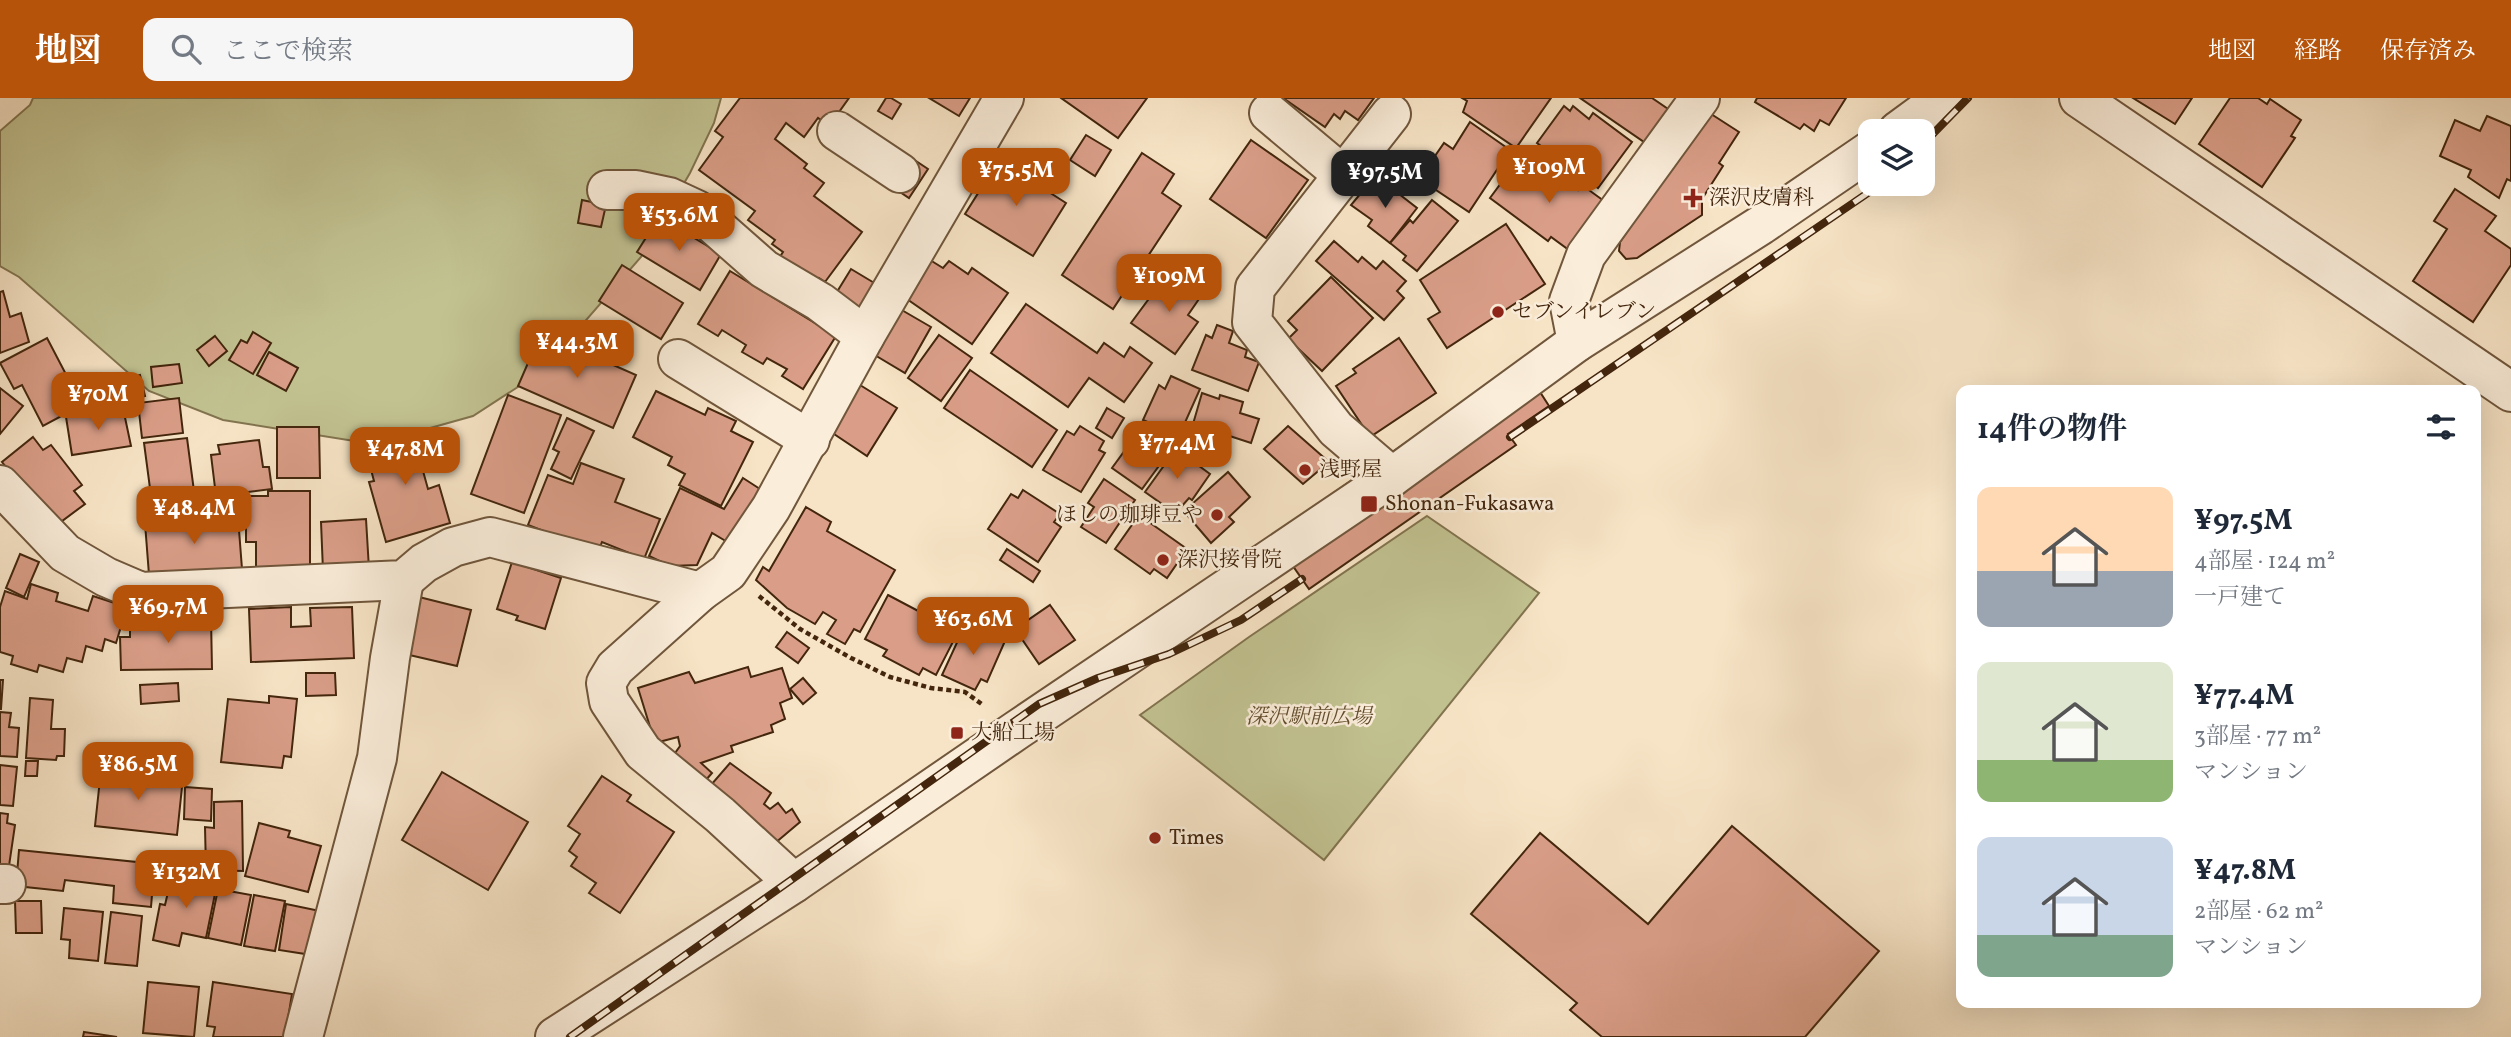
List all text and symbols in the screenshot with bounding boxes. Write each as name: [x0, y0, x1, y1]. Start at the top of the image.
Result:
search box: [143, 18, 633, 81]
text: 地図: [35, 30, 101, 76]
icon: search: [167, 30, 205, 68]
text: ここで検索: [223, 34, 353, 70]
text: 地図: [2208, 35, 2256, 69]
text: 経路: [2294, 35, 2342, 69]
text: 保存済み: [2380, 35, 2476, 69]
map controls: [1858, 119, 1935, 196]
button: layers: [1858, 119, 1935, 196]
pin: ¥109M: [1500, 146, 1598, 205]
pin: ¥75.5M: [959, 148, 1073, 208]
pin: ¥97.5M: [1328, 150, 1442, 210]
text: ¥109M: [1513, 152, 1585, 184]
text: ¥75.5M: [978, 155, 1054, 187]
text: ¥97.5M: [1347, 157, 1423, 189]
place label: 深沢皮膚科: [1709, 184, 1814, 213]
marker: 深沢皮膚科: [1683, 188, 1703, 208]
pin: ¥53.6M: [622, 194, 736, 253]
text: ¥53.6M: [640, 200, 718, 232]
pin: ¥109M: [1120, 254, 1218, 314]
text: ¥109M: [1133, 261, 1205, 293]
place label: セブンイレブン: [1512, 298, 1656, 327]
marker: セブンイレブン: [1490, 304, 1506, 320]
pin: ¥44.3M: [520, 320, 634, 380]
text: ¥44.3M: [536, 327, 618, 359]
pin: ¥70M: [57, 372, 139, 432]
text: ¥70M: [67, 379, 129, 411]
icon: filters: [2422, 408, 2460, 446]
text: 14件の物件: [1977, 409, 2127, 451]
pin: ¥77.4M: [1120, 422, 1234, 481]
pin: ¥47.8M: [348, 428, 462, 487]
text: ¥77.4M: [1139, 428, 1215, 460]
text: ¥47.8M: [366, 434, 444, 466]
place label: 浅野屋: [1319, 456, 1382, 485]
marker: 浅野屋: [1297, 462, 1313, 478]
pin: ¥48.4M: [137, 486, 251, 546]
place label: Shonan-Fukasawa: [1385, 490, 1554, 519]
text: ¥48.4M: [152, 493, 236, 525]
marker: Shonan-Fukasawa: [1359, 494, 1379, 514]
text: ¥97.5M: [2194, 500, 2293, 542]
place label: ほしの珈琲豆や: [1056, 501, 1203, 530]
marker: ほしの珈琲豆や: [1209, 507, 1225, 523]
icon: home: [2033, 515, 2117, 599]
place label: 深沢接骨院: [1177, 546, 1282, 575]
text: 4部屋 · 124 m²: [2194, 546, 2335, 578]
marker: 深沢接骨院: [1155, 552, 1171, 568]
text: 一戸建て: [2194, 582, 2286, 614]
pin: ¥69.7M: [111, 586, 225, 645]
text: ¥69.7M: [129, 592, 207, 624]
pin: ¥63.6M: [916, 598, 1030, 657]
text: ¥63.6M: [933, 604, 1013, 636]
text: ¥77.4M: [2194, 675, 2294, 717]
icon: home: [2033, 690, 2117, 774]
park label: 深沢駅前広場: [1246, 703, 1374, 732]
place label: 大船工場: [971, 719, 1055, 748]
text: 3部屋 · 77 m²: [2194, 721, 2321, 753]
marker: 大船工場: [949, 725, 965, 741]
pin: ¥86.5M: [81, 742, 195, 802]
text: ¥86.5M: [98, 749, 178, 781]
text: マンション: [2194, 757, 2308, 789]
place label: Times: [1169, 824, 1224, 853]
marker: Times: [1147, 830, 1163, 846]
pin: ¥132M: [137, 850, 235, 910]
text: ¥47.8M: [2194, 850, 2296, 892]
text: ¥132M: [151, 857, 221, 889]
icon: home: [2033, 865, 2117, 949]
text: 2部屋 · 62 m²: [2194, 896, 2324, 928]
text: マンション: [2194, 932, 2308, 964]

